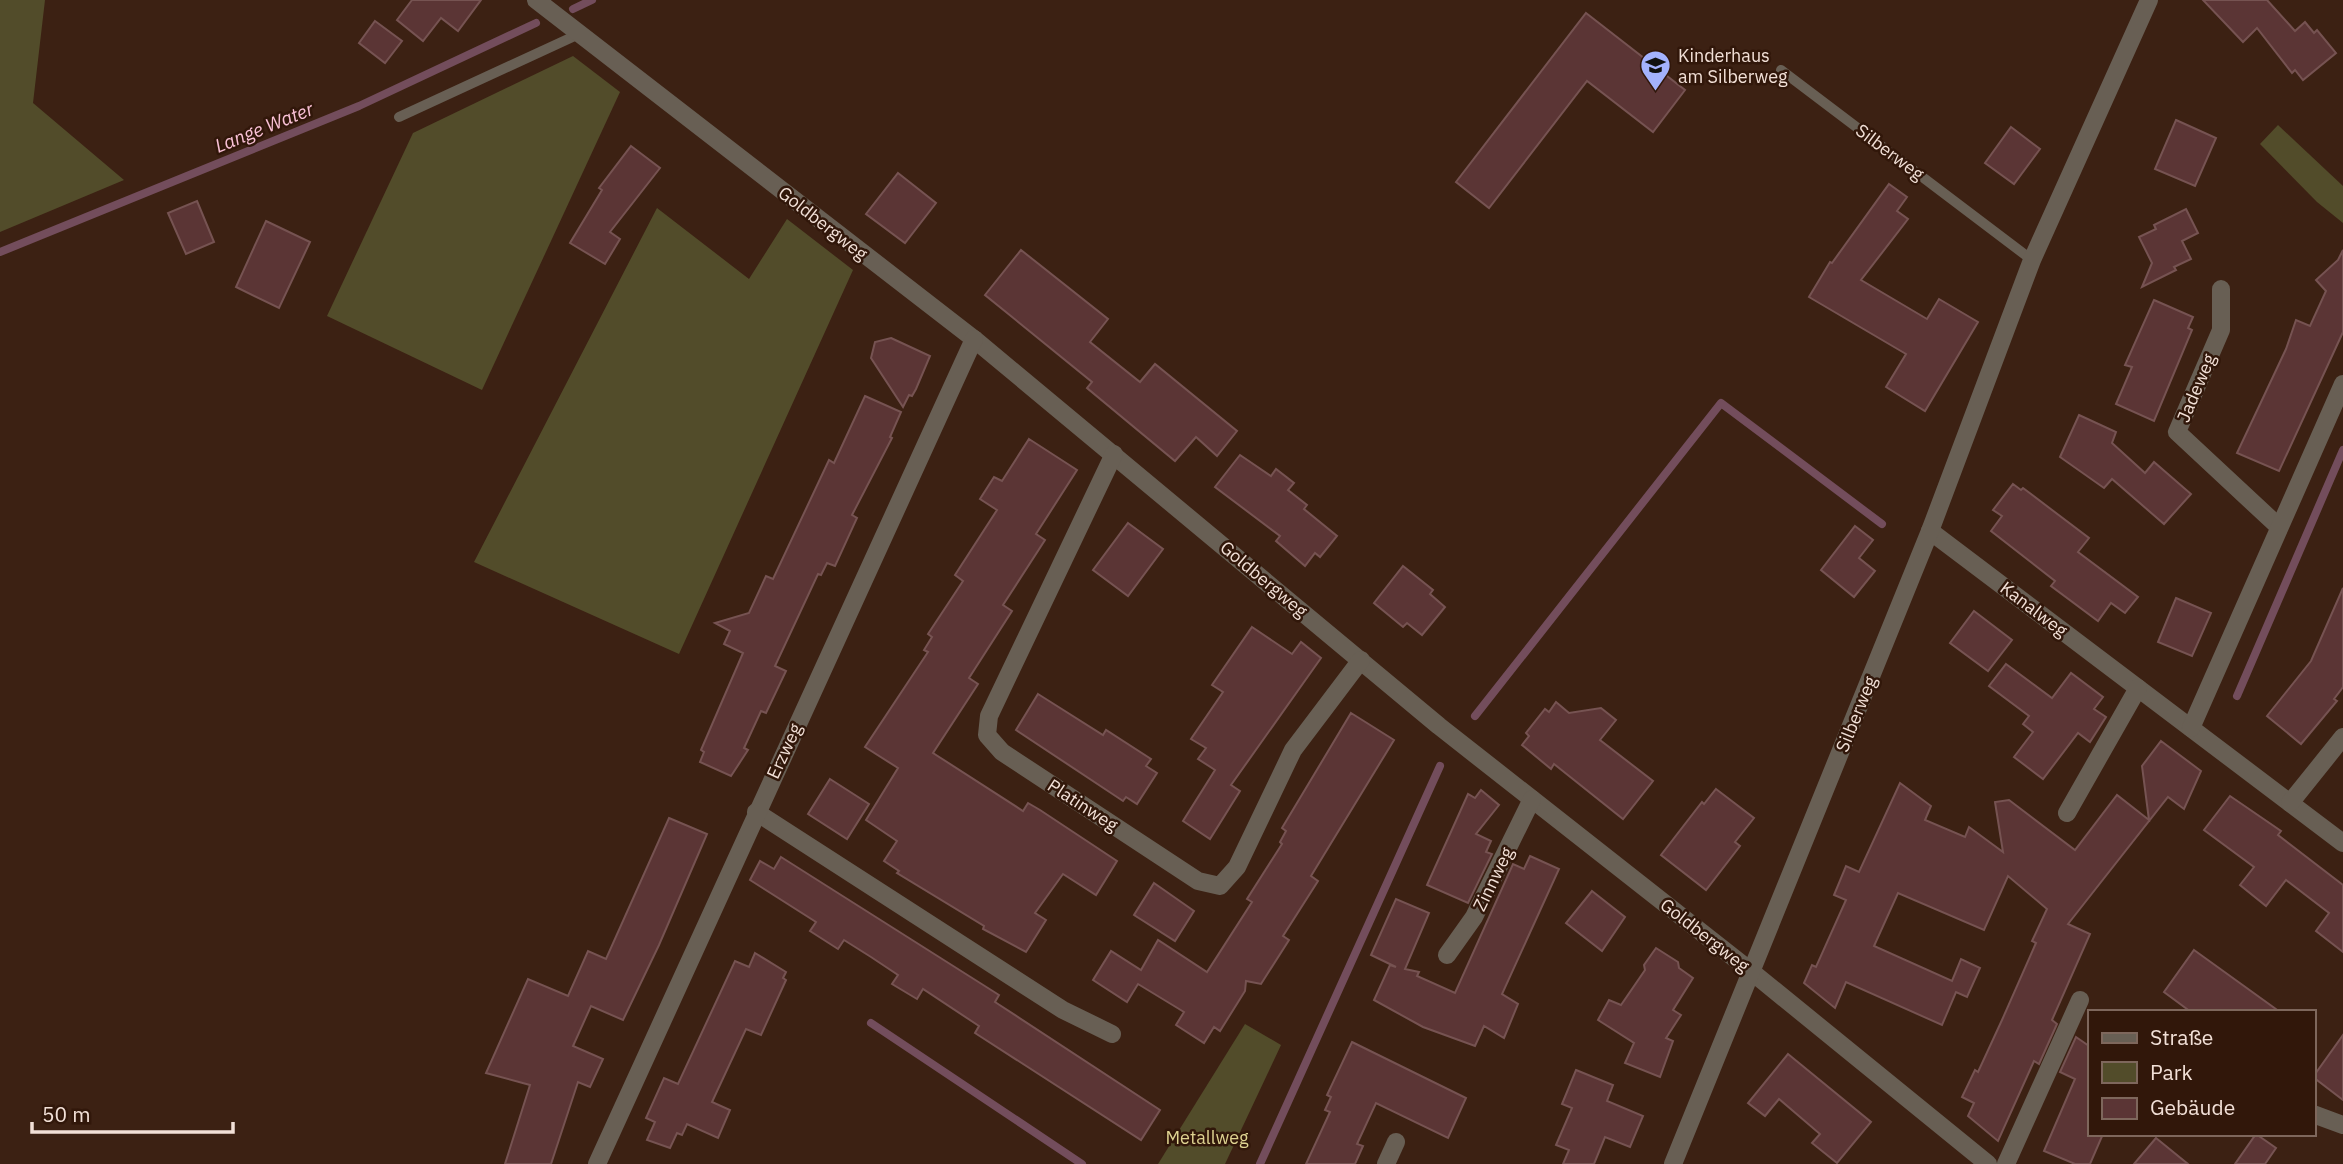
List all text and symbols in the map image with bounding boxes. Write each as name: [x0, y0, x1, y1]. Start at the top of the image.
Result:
place label: Kinderhaus am Silberweg: [1678, 44, 1788, 88]
school or university icon: Kinderhaus am Silberweg: [1638, 48, 1672, 92]
water label: Lange Water: [211, 96, 318, 158]
street label: Silberweg: [1851, 119, 1929, 186]
street label: Goldbergweg: [774, 181, 873, 265]
street label: Jadeweg: [2171, 350, 2221, 426]
street label: Goldbergweg: [1216, 536, 1313, 623]
street label: Kanalweg: [1996, 576, 2073, 642]
street label: Silberweg: [1830, 672, 1882, 755]
street label: Erzweg: [761, 719, 807, 782]
street label: Platinweg: [1043, 774, 1123, 837]
street label: Zinnweg: [1468, 843, 1519, 915]
street label: Goldbergweg: [1656, 893, 1755, 977]
legend: [2088, 1010, 2315, 1136]
text: Straße: [2150, 1023, 2213, 1051]
text: Park: [2150, 1058, 2193, 1086]
scale bar: [32, 1090, 233, 1134]
text: Gebäude: [2150, 1093, 2235, 1121]
text: 50 m: [42, 1100, 91, 1128]
park label: Metallweg: [1165, 1126, 1249, 1149]

